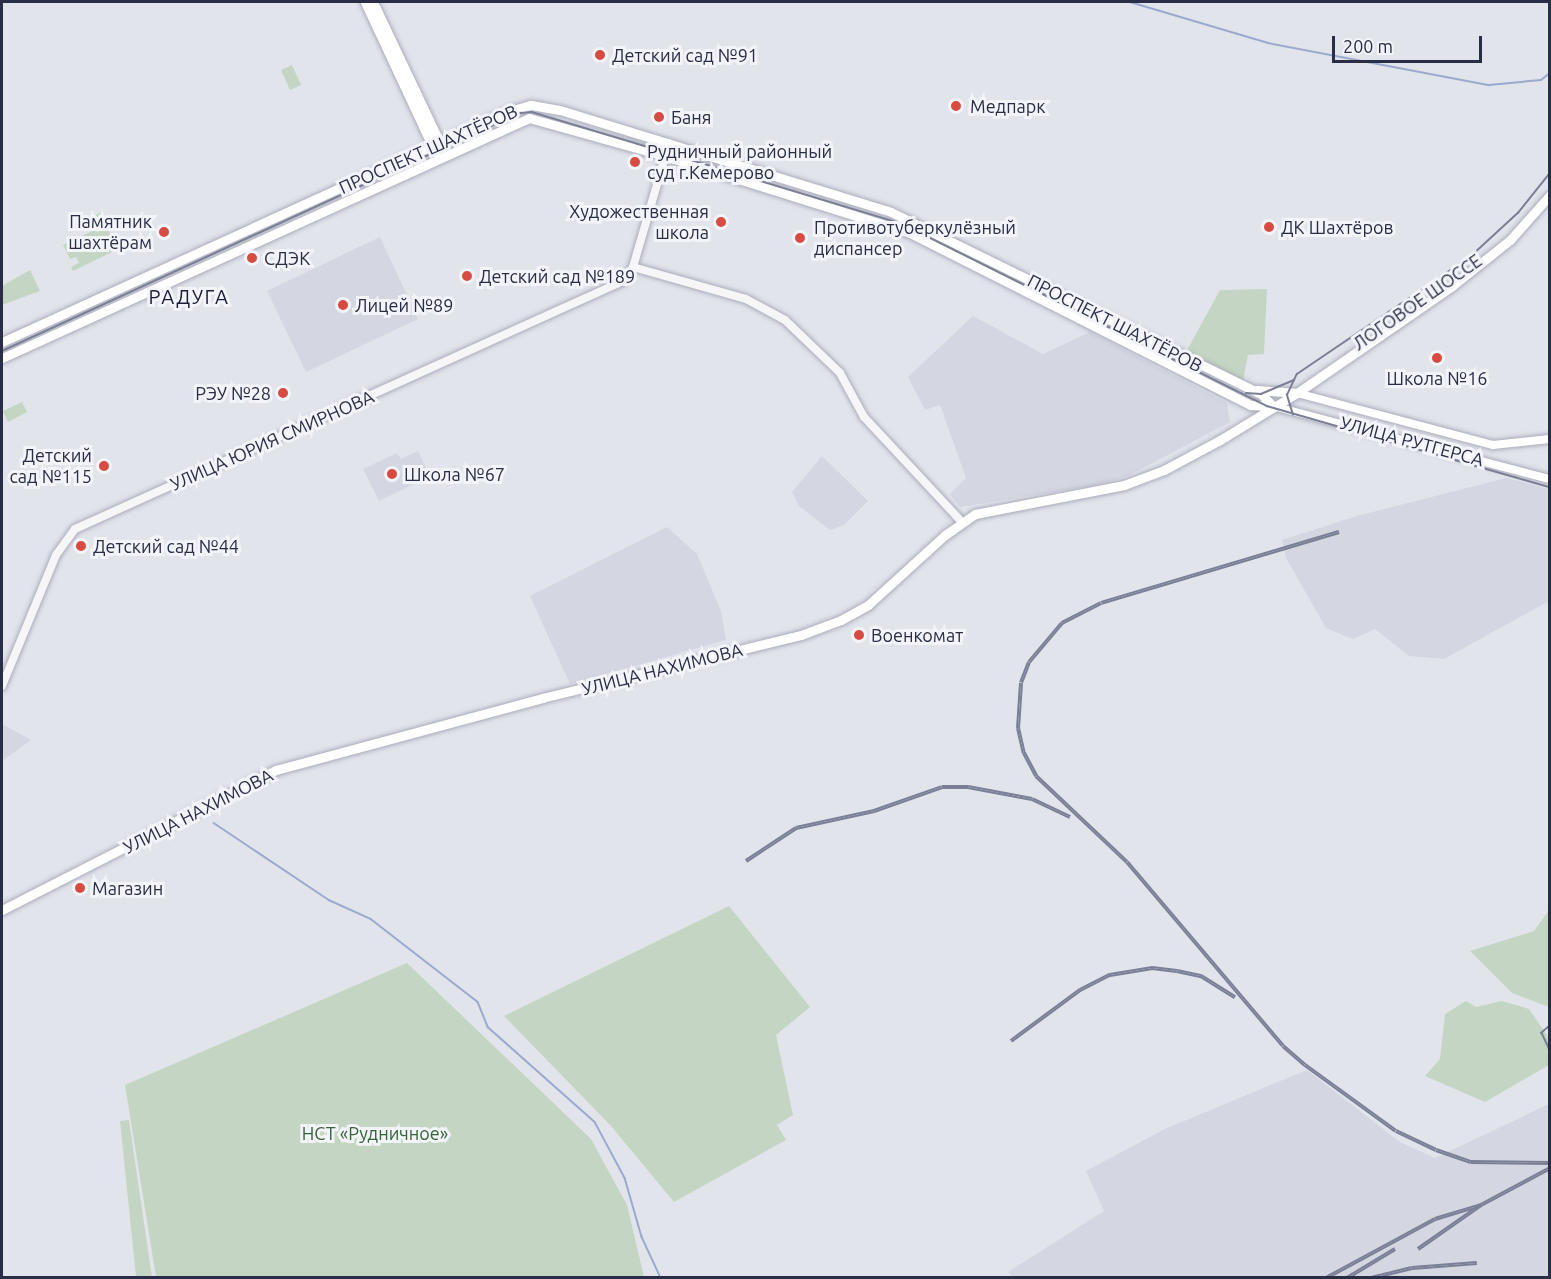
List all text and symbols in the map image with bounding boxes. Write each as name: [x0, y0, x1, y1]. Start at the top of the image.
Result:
scale bar: [1335, 24, 1485, 62]
text: 200 m: [1343, 36, 1393, 56]
place label: Детский сад №91: [612, 44, 758, 66]
marker: Детский сад №91: [593, 48, 607, 62]
place label: Медпарк: [970, 95, 1046, 117]
marker: Медпарк: [947, 97, 965, 115]
street label: ПРОСПЕКТ ШАХТЁРОВ: [335, 100, 521, 198]
place label: Баня: [671, 106, 712, 128]
marker: Баня: [652, 110, 666, 124]
place label: Рудничный районный суд г.Кемерово: [647, 141, 832, 184]
marker: Рудничный районный суд г.Кемерово: [628, 155, 642, 169]
place label: Художественная школа: [569, 201, 709, 244]
place label: Памятник шахтёрам: [68, 211, 152, 254]
marker: Художественная школа: [714, 215, 728, 229]
place label: ДК Шахтёров: [1281, 216, 1393, 238]
place label: Противотуберкулёзный диспансер: [814, 217, 1016, 260]
marker: ДК Шахтёров: [1262, 220, 1276, 234]
marker: Памятник шахтёрам: [157, 225, 171, 239]
marker: Противотуберкулёзный диспансер: [791, 229, 809, 247]
place label: СДЭК: [264, 247, 310, 269]
street label: ЛОГОВОЕ ШОССЕ: [1349, 250, 1485, 354]
marker: СДЭК: [245, 251, 259, 265]
place label: Детский сад №189: [479, 265, 635, 287]
marker: Детский сад №189: [460, 269, 474, 283]
street label: ПРОСПЕКТ ШАХТЁРОВ: [1024, 270, 1206, 376]
district label: РАДУГА: [149, 284, 229, 308]
place label: Лицей №89: [355, 294, 453, 316]
marker: Лицей №89: [336, 298, 350, 312]
marker: Школа №16: [1430, 351, 1444, 365]
place label: Школа №16: [1387, 367, 1487, 389]
place label: РЭУ №28: [195, 382, 271, 404]
street label: УЛИЦА ЮРИЯ СМИРНОВА: [167, 385, 377, 495]
marker: РЭУ №28: [276, 386, 290, 400]
street label: УЛИЦА РУТГЕРСА: [1338, 411, 1486, 471]
place label: Детский сад №115: [9, 445, 92, 488]
marker: Детский сад №115: [97, 459, 111, 473]
place label: Школа №67: [404, 463, 505, 485]
marker: Школа №67: [385, 467, 399, 481]
place label: Детский сад №44: [93, 535, 239, 557]
marker: Детский сад №44: [74, 539, 88, 553]
place label: Военкомат: [871, 624, 963, 646]
marker: Военкомат: [852, 628, 866, 642]
street label: УЛИЦА НАХИМОВА: [579, 639, 745, 699]
street label: УЛИЦА НАХИМОВА: [120, 764, 276, 858]
place label: Магазин: [92, 877, 163, 899]
marker: Магазин: [73, 881, 87, 895]
park label: НСТ «Рудничное»: [302, 1122, 448, 1144]

